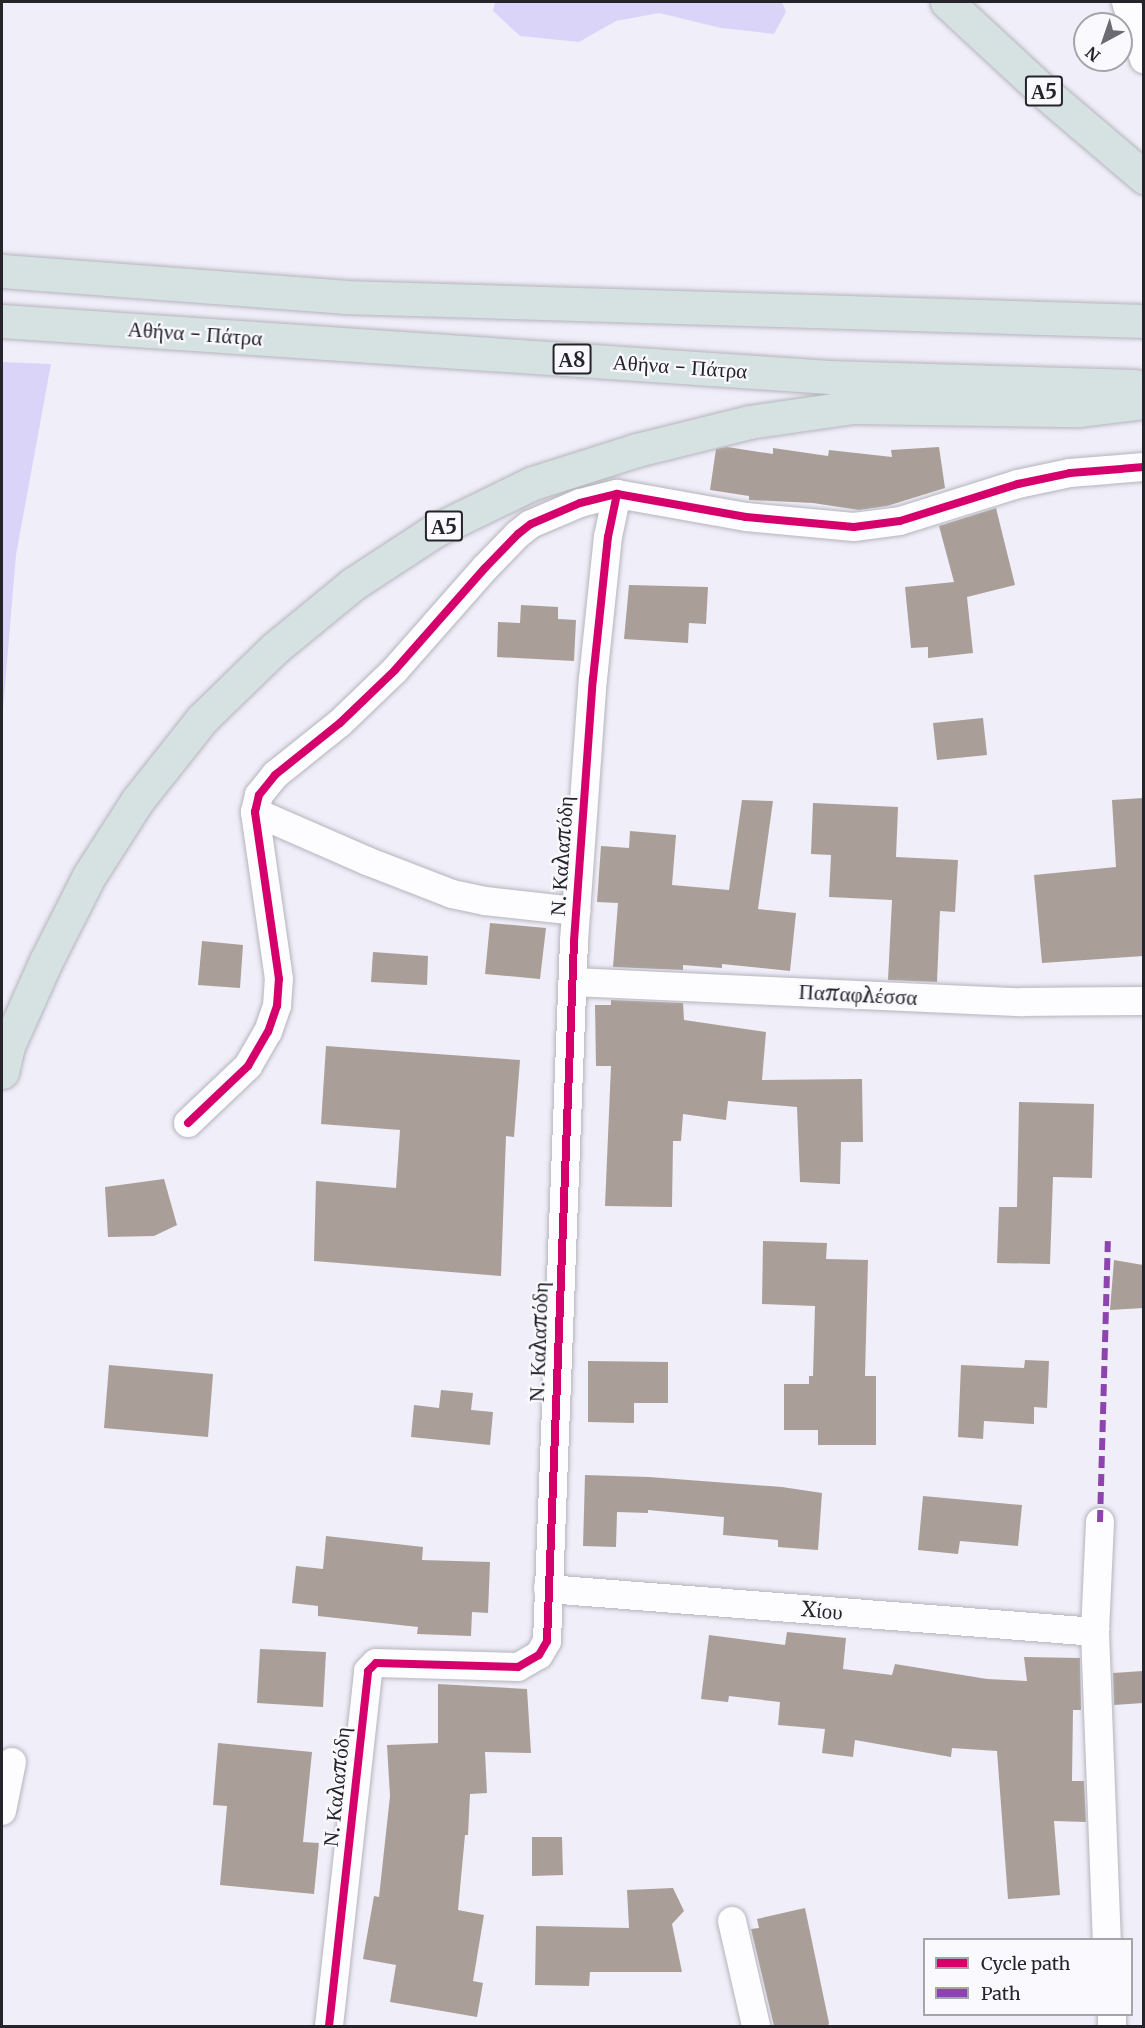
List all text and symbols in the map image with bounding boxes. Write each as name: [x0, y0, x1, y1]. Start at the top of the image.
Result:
north arrow: [1073, 12, 1133, 72]
text: N: [1081, 43, 1104, 66]
road number: Α5: [1024, 74, 1064, 108]
street label: Αθήνα - Πάτρα: [127, 317, 263, 351]
road number: Α8: [552, 342, 592, 376]
street label: Αθήνα - Πάτρα: [612, 350, 748, 384]
road number: Α5: [424, 509, 464, 543]
street label: Ν. Καλαπόδη: [545, 795, 579, 917]
street label: Παπαφλέσσα: [798, 979, 918, 1011]
street label: Ν. Καλαπόδη: [524, 1281, 554, 1403]
street label: Χίου: [800, 1597, 844, 1625]
street label: Ν. Καλαπόδη: [318, 1726, 356, 1848]
legend: [923, 1938, 1133, 2016]
text: Cycle path: [981, 1952, 1070, 1975]
text: Path: [981, 1982, 1021, 2005]

